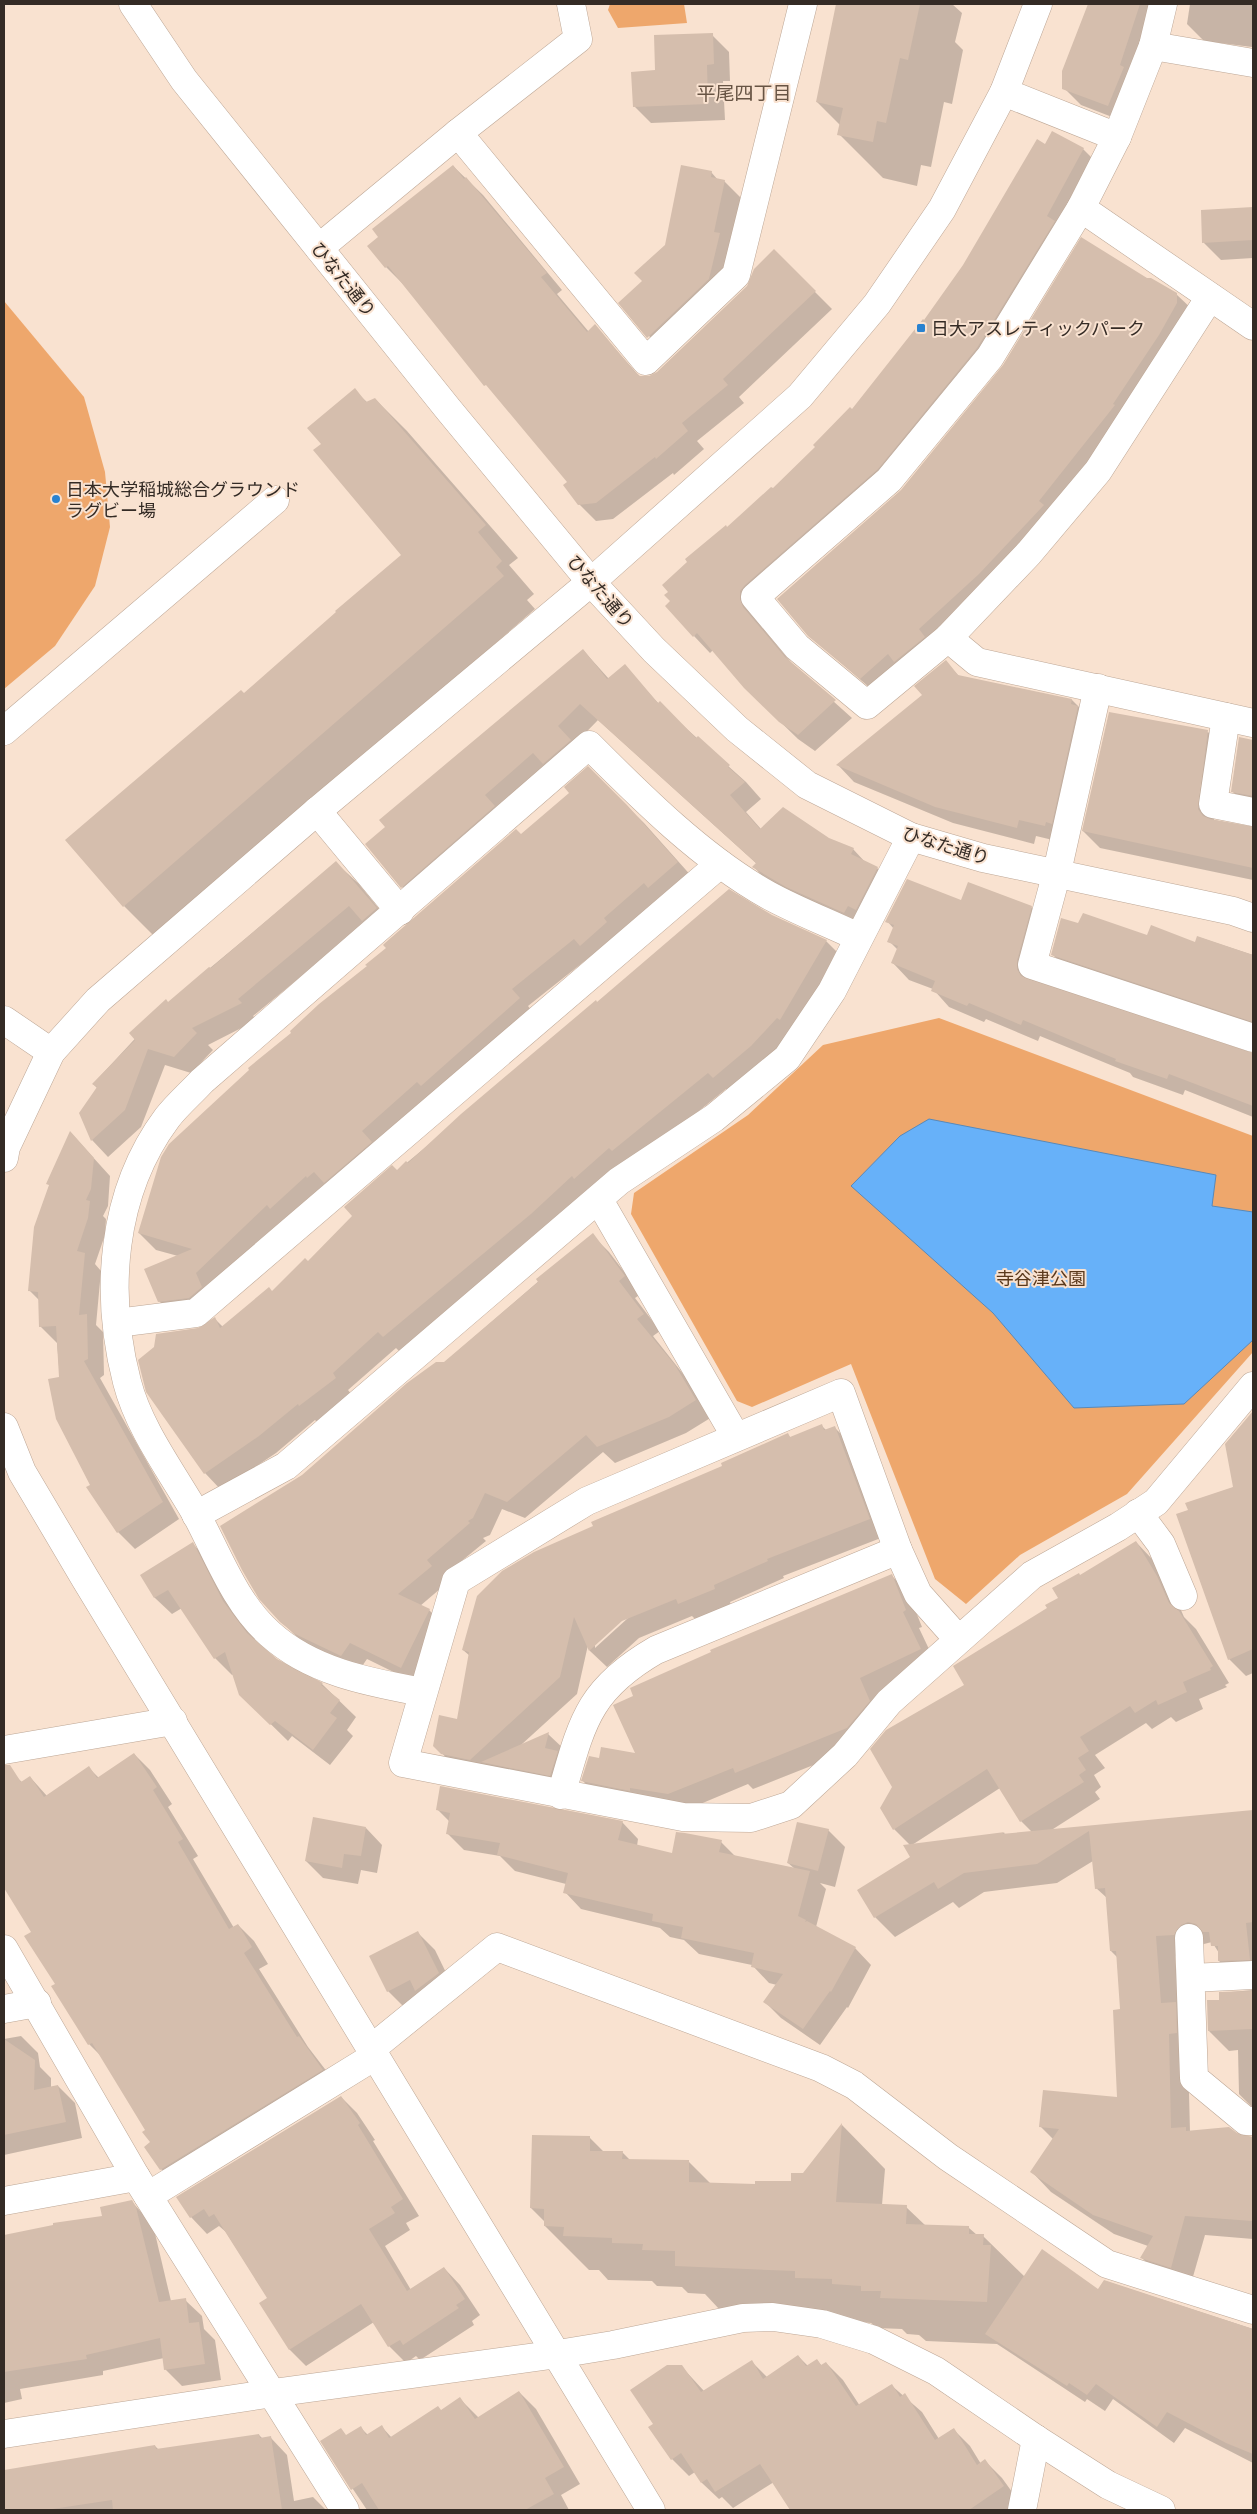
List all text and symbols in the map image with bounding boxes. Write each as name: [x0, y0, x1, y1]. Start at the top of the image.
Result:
district label: 平尾四丁目: [696, 81, 792, 104]
street label: ひなた通り: [307, 237, 381, 321]
place label: 日大アスレティックパーク: [931, 317, 1145, 339]
marker: 日大アスレティックパーク: [915, 322, 927, 334]
place label: 日本大学稲城総合グラウンド ラグビー場: [66, 478, 300, 521]
marker: 日本大学稲城総合グラウンド ラグビー場: [50, 493, 62, 505]
street label: ひなた通り: [563, 550, 639, 632]
street label: ひなた通り: [900, 821, 992, 869]
park label: 寺谷津公園: [996, 1267, 1086, 1289]

